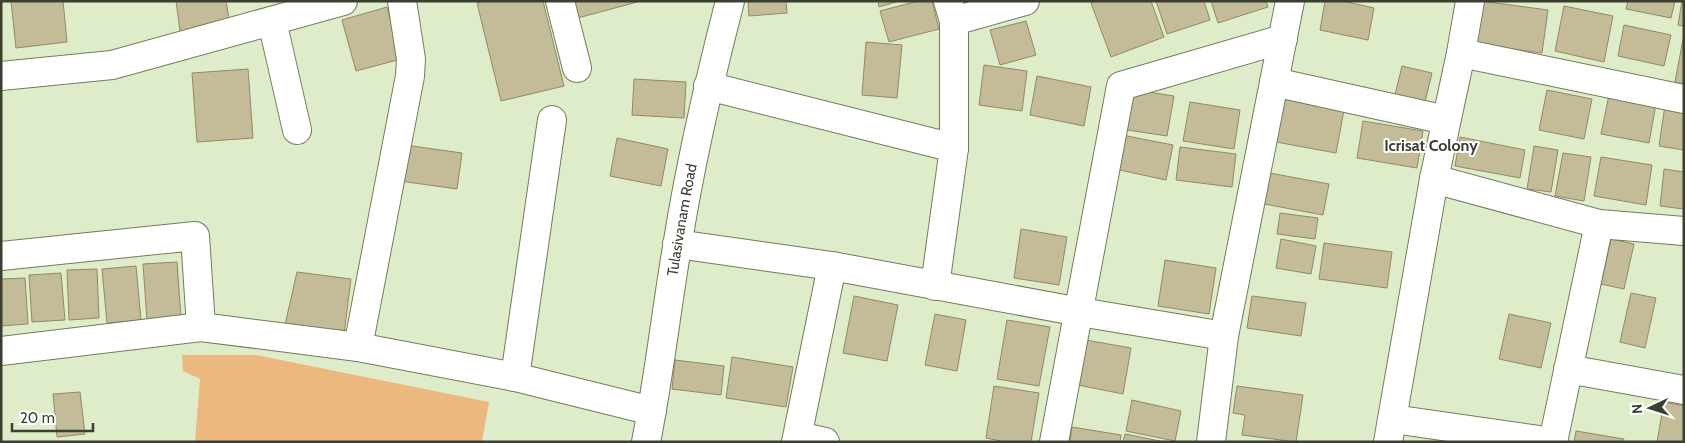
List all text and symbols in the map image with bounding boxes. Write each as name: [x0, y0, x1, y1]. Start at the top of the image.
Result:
district label: Icrisat Colony: [1384, 136, 1478, 155]
street label: Tulasivanam Road: [663, 162, 701, 277]
north arrow: [1625, 383, 1675, 433]
scale bar: [12, 400, 94, 432]
text: N: [1628, 403, 1646, 414]
text: 20 m: [20, 409, 55, 427]

